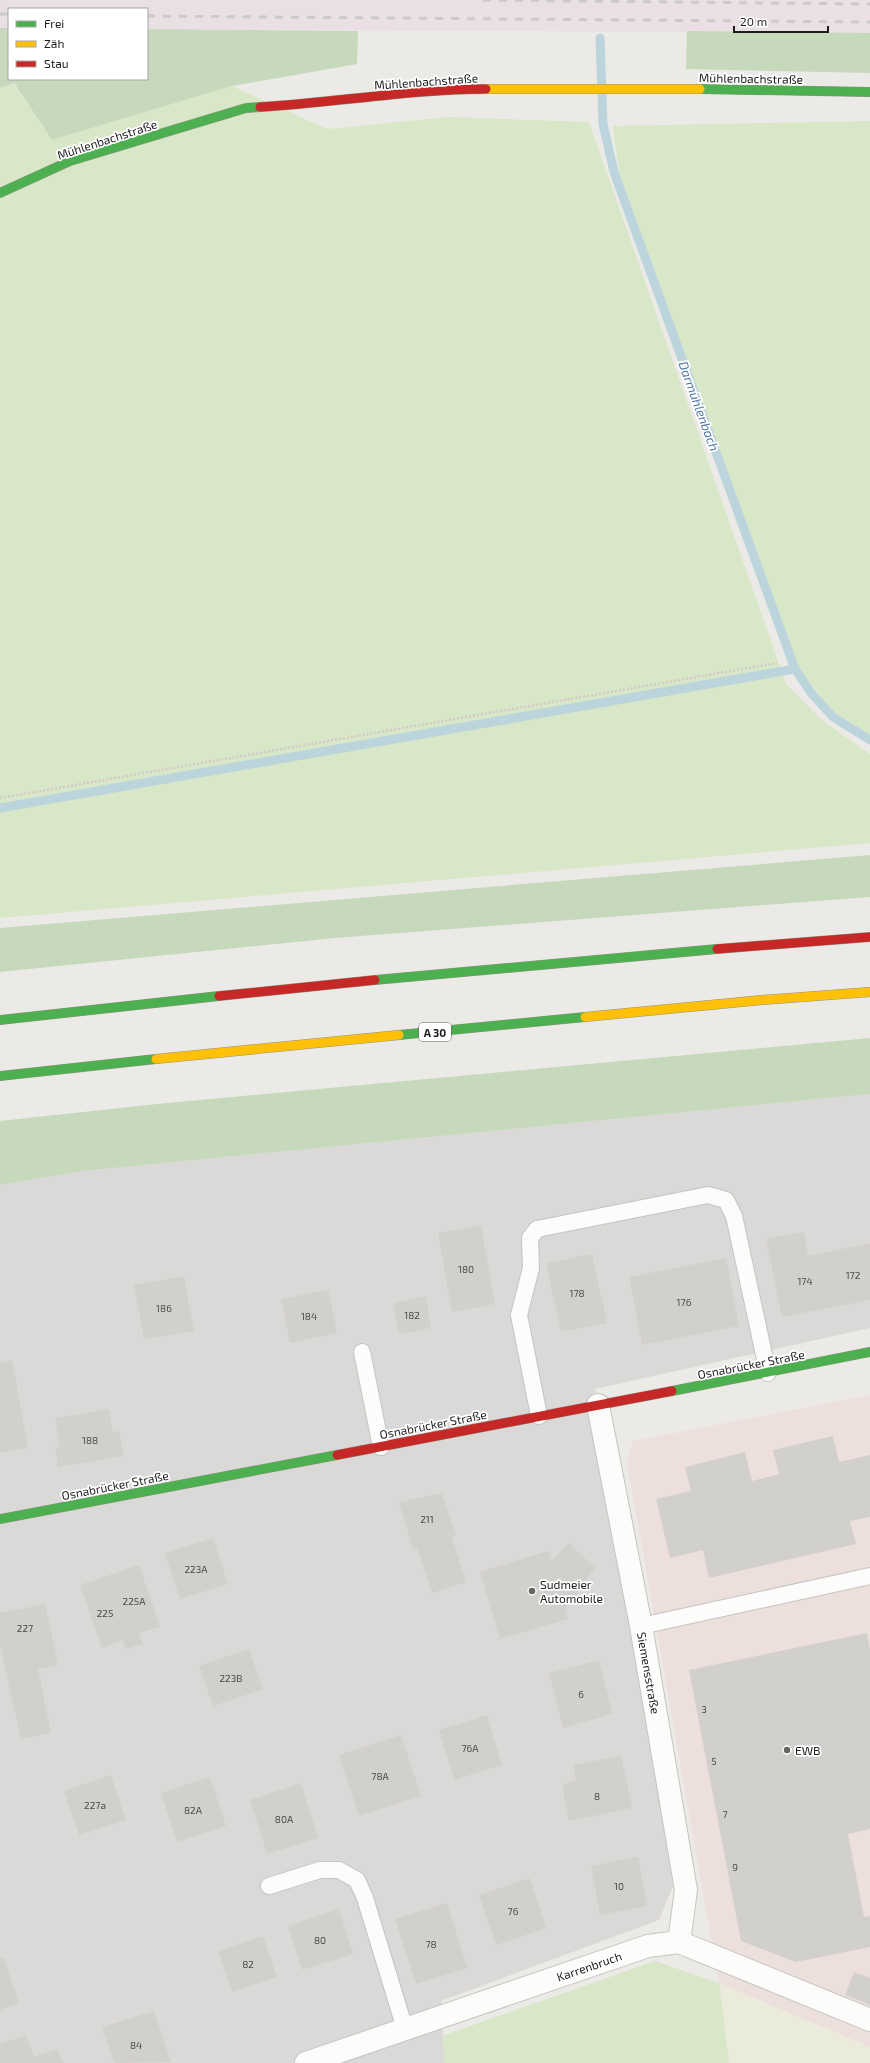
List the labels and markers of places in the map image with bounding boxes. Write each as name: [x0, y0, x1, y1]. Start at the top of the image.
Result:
place label: Sudmeier Automobile: [540, 1577, 603, 1605]
marker: Sudmeier Automobile: [527, 1586, 537, 1596]
place label: EWB: [795, 1743, 821, 1757]
marker: EWB: [782, 1745, 792, 1755]

